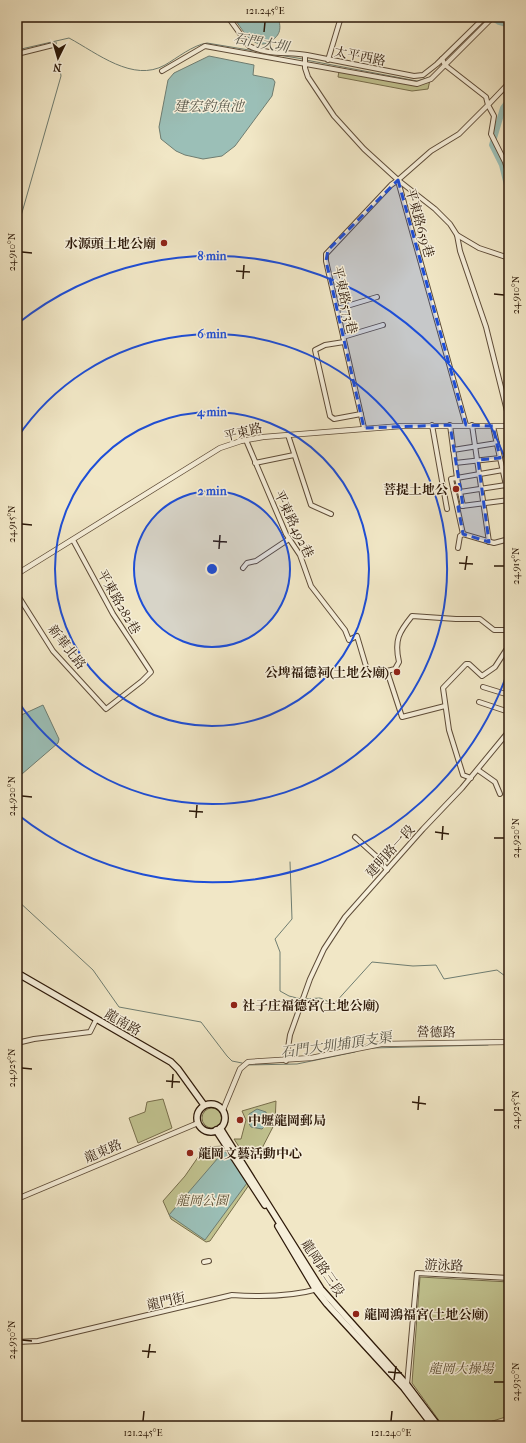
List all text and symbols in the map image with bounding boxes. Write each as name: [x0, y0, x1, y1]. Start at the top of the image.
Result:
text: 121.245°E: [245, 5, 285, 17]
water label: 石門大圳: [232, 30, 292, 57]
north arrow: [38, 38, 78, 78]
street label: 太平西路: [333, 44, 387, 68]
text: N: [52, 61, 62, 74]
water label: 建宏釣魚池: [174, 98, 246, 115]
street label: 平東路659巷: [403, 187, 437, 259]
text: 24.910°N: [6, 232, 18, 271]
place label: 水源頭土地公廟: [65, 236, 156, 251]
marker: 水源頭土地公廟: [159, 238, 169, 248]
text: 8 min: [197, 249, 228, 263]
street label: 平東路573巷: [330, 265, 360, 335]
text: 24.910°N: [510, 275, 522, 314]
text: 6 min: [197, 327, 228, 341]
text: 4 min: [196, 405, 228, 420]
street label: 平東路: [222, 420, 264, 444]
place label: 菩提土地公: [383, 482, 448, 497]
text: 2 min: [197, 484, 228, 498]
marker: 菩提土地公: [451, 484, 461, 494]
street label: 平東路492巷: [271, 488, 317, 560]
text: 24.915°N: [6, 505, 18, 543]
text: 24.915°N: [510, 547, 522, 585]
centre of rings: [205, 562, 219, 576]
street label: 平東路282巷: [95, 567, 143, 637]
street label: 新華北路: [45, 622, 89, 672]
place label: 公埤福德祠(土地公廟): [265, 665, 389, 680]
marker: 公埤福德祠(土地公廟): [392, 667, 402, 677]
text: 24.920°N: [6, 775, 18, 816]
text: 24.920°N: [510, 817, 522, 858]
street label: 建明路一段: [363, 822, 417, 880]
place label: 社子庄福德宮(土地公廟): [242, 998, 380, 1013]
marker: 社子庄福德宮(土地公廟): [229, 1000, 239, 1010]
street label: 龍南路: [102, 1006, 144, 1038]
street label: 營德路: [416, 1024, 456, 1040]
water label: 石門大圳埔頂支渠: [279, 1029, 395, 1061]
text: 24.925°N: [6, 1048, 18, 1088]
text: 24.925°N: [510, 1090, 522, 1130]
place label: 中壢龍岡郵局: [248, 1113, 326, 1128]
marker: 中壢龍岡郵局: [235, 1115, 245, 1125]
street label: 龍東路: [82, 1136, 124, 1166]
place label: 龍岡文藝活動中心: [198, 1146, 302, 1161]
marker: 龍岡文藝活動中心: [185, 1148, 195, 1158]
park label: 龍岡公園: [176, 1193, 230, 1208]
street label: 龍岡路三段: [299, 1237, 347, 1299]
street label: 游泳路: [424, 1257, 464, 1273]
street label: 龍門街: [145, 1289, 187, 1313]
place label: 龍岡鴻福宮(土地公廟): [364, 1307, 489, 1322]
marker: 龍岡鴻福宮(土地公廟): [351, 1309, 361, 1319]
text: 24.930°N: [6, 1320, 18, 1360]
park label: 龍岡大操場: [428, 1361, 494, 1376]
text: 24.930°N: [510, 1362, 522, 1402]
text: 121.245°E: [123, 1427, 163, 1439]
text: 121.240°E: [371, 1427, 411, 1439]

